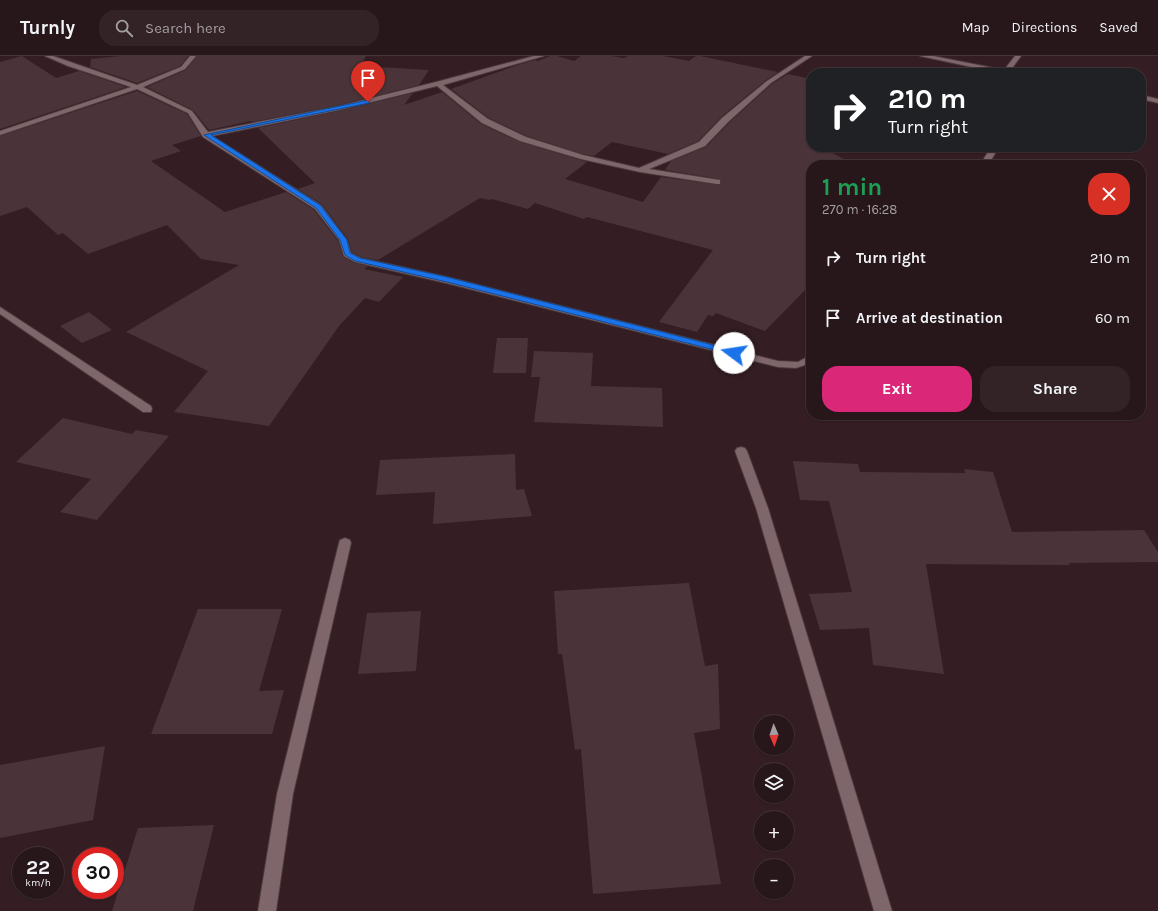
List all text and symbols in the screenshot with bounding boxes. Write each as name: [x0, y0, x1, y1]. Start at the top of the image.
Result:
search box: [99, 10, 379, 46]
text: Turnly: [20, 17, 75, 39]
icon: search: [113, 17, 135, 39]
text: Search here: [145, 19, 226, 37]
text: Map: [962, 19, 990, 36]
text: Directions: [1012, 19, 1077, 36]
text: Saved: [1099, 19, 1138, 36]
pin: [351, 61, 385, 102]
icon: arrive: [357, 67, 379, 89]
text: 210 m: [888, 82, 966, 115]
icon: right: [822, 84, 874, 136]
text: Turn right: [888, 116, 968, 138]
text: 1 min: [822, 173, 882, 201]
button: close: [1088, 173, 1130, 215]
text: 270 m · 16:28: [822, 202, 897, 217]
icon: right: [822, 247, 844, 269]
text: Turn right: [856, 249, 926, 267]
text: 210 m: [1090, 249, 1130, 267]
icon: arrive: [822, 307, 844, 329]
text: Arrive at destination: [856, 309, 1003, 327]
text: 60 m: [1095, 309, 1130, 327]
position arrow: [713, 332, 755, 374]
button: Exit: [822, 366, 972, 412]
button: Share: [980, 366, 1130, 412]
north arrow: [754, 715, 794, 755]
map controls: [754, 715, 794, 899]
button: layers: [754, 763, 794, 803]
button: +: [754, 811, 794, 851]
speed limit sign: 30: [72, 847, 124, 899]
text: 22: [26, 856, 50, 879]
button: −: [754, 859, 794, 899]
text: km/h: [25, 877, 51, 889]

